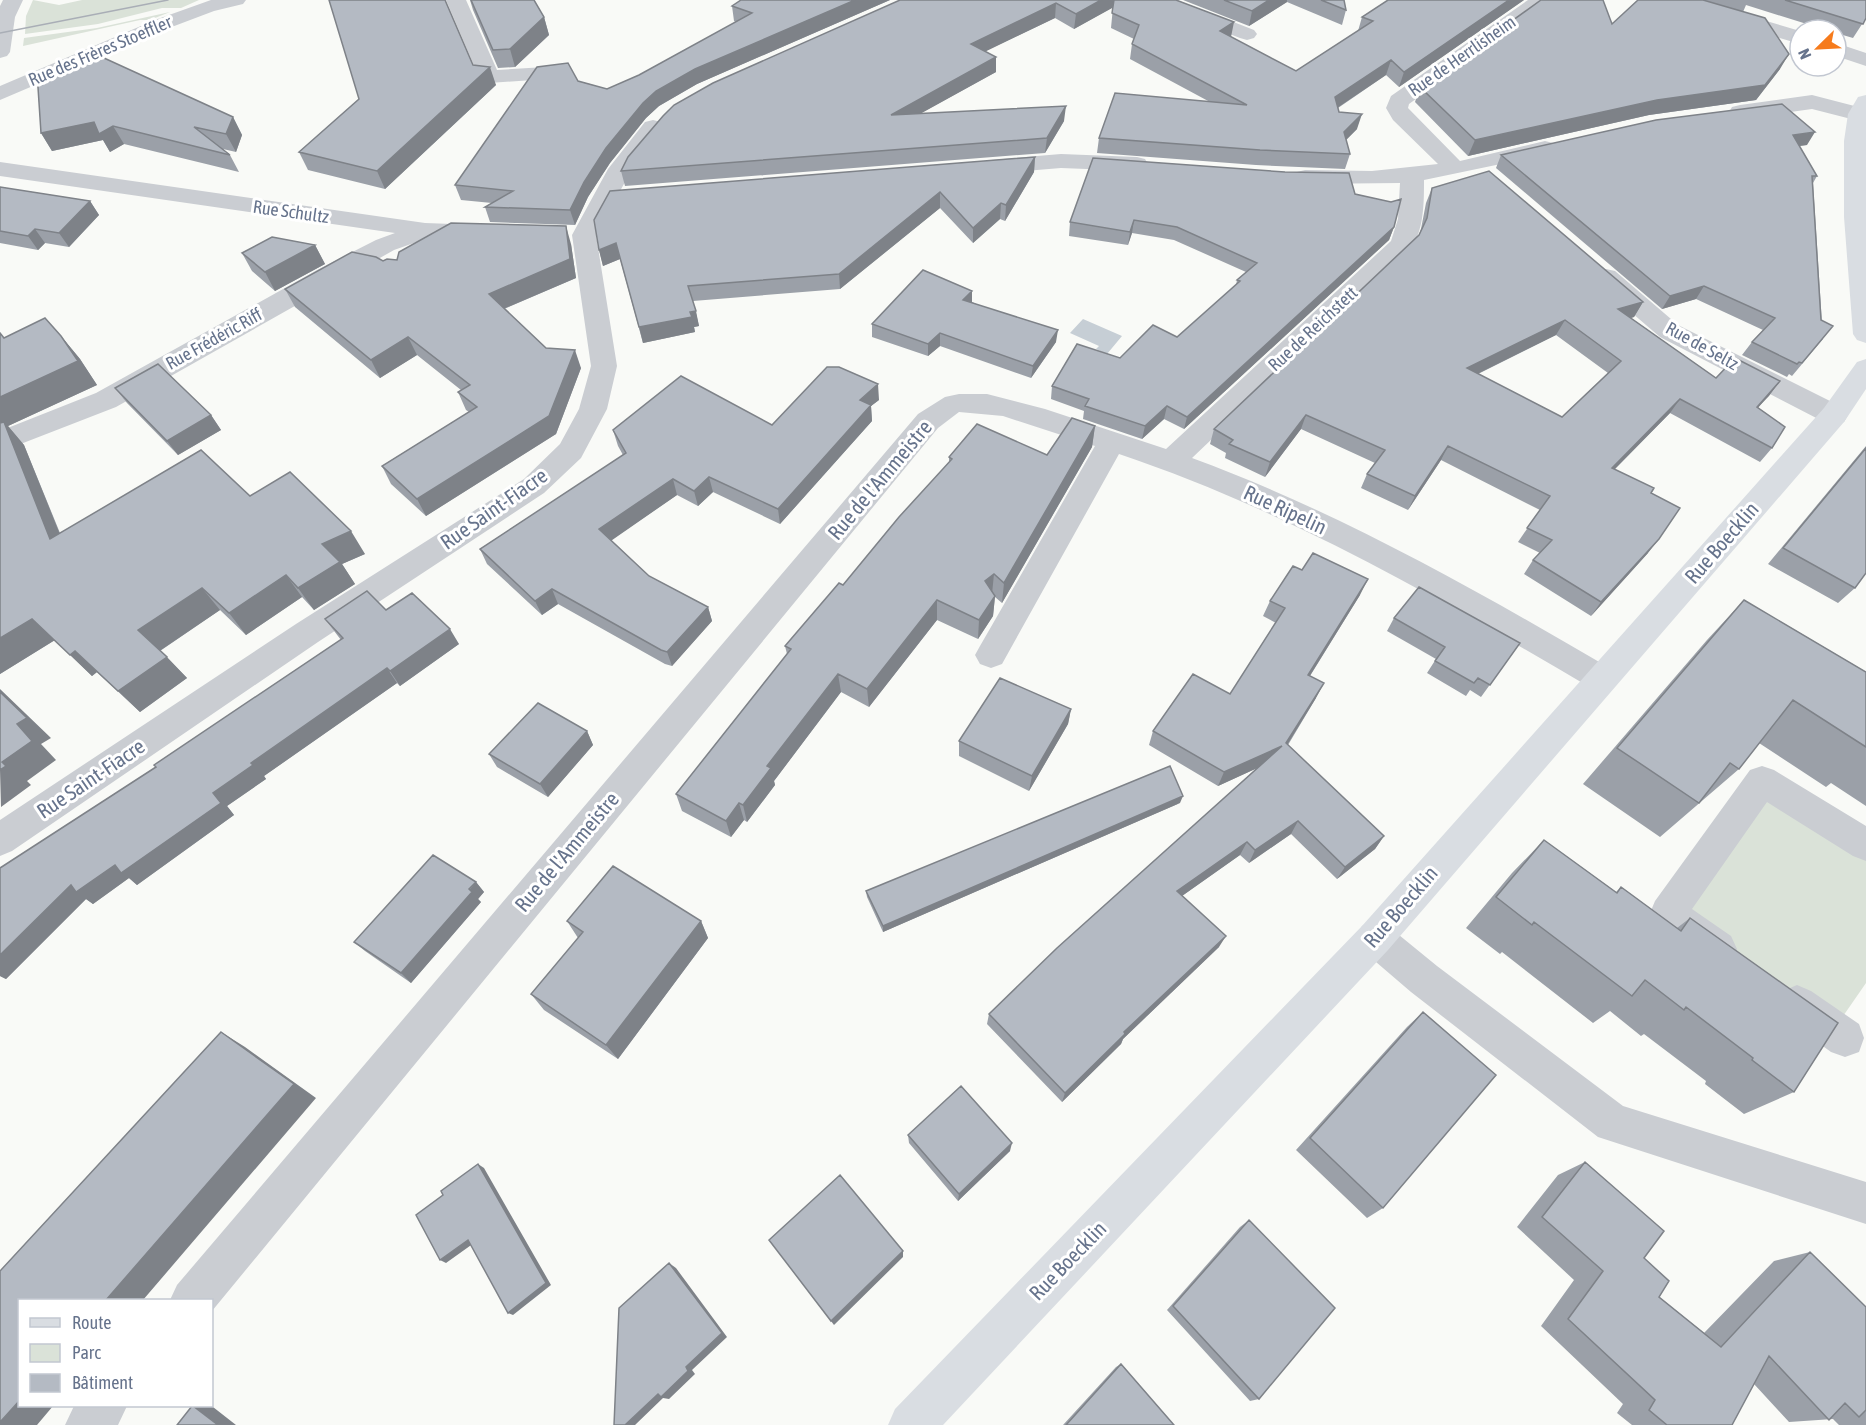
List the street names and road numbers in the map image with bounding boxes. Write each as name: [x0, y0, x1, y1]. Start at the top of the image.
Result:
street label: Rue des Frères Stoeffler: [25, 11, 175, 90]
street label: Rue de Herrlisheim: [1404, 11, 1519, 100]
street label: Rue Schultz: [252, 196, 331, 227]
street label: Rue de Reichstett: [1264, 282, 1362, 375]
street label: Rue Frédéric Riff: [162, 303, 266, 374]
street label: Rue de Seltz: [1662, 317, 1743, 374]
street label: Rue de l'Ammeistre: [822, 415, 936, 544]
street label: Rue Saint-Fiacre: [436, 463, 551, 554]
street label: Rue Ripelin: [1240, 480, 1331, 539]
street label: Rue Boecklin: [1679, 497, 1763, 588]
street label: Rue Saint-Fiacre: [32, 733, 149, 823]
street label: Rue de l'Ammeistre: [509, 787, 623, 916]
street label: Rue Boecklin: [1358, 861, 1442, 952]
street label: Rue Boecklin: [1024, 1216, 1111, 1305]

